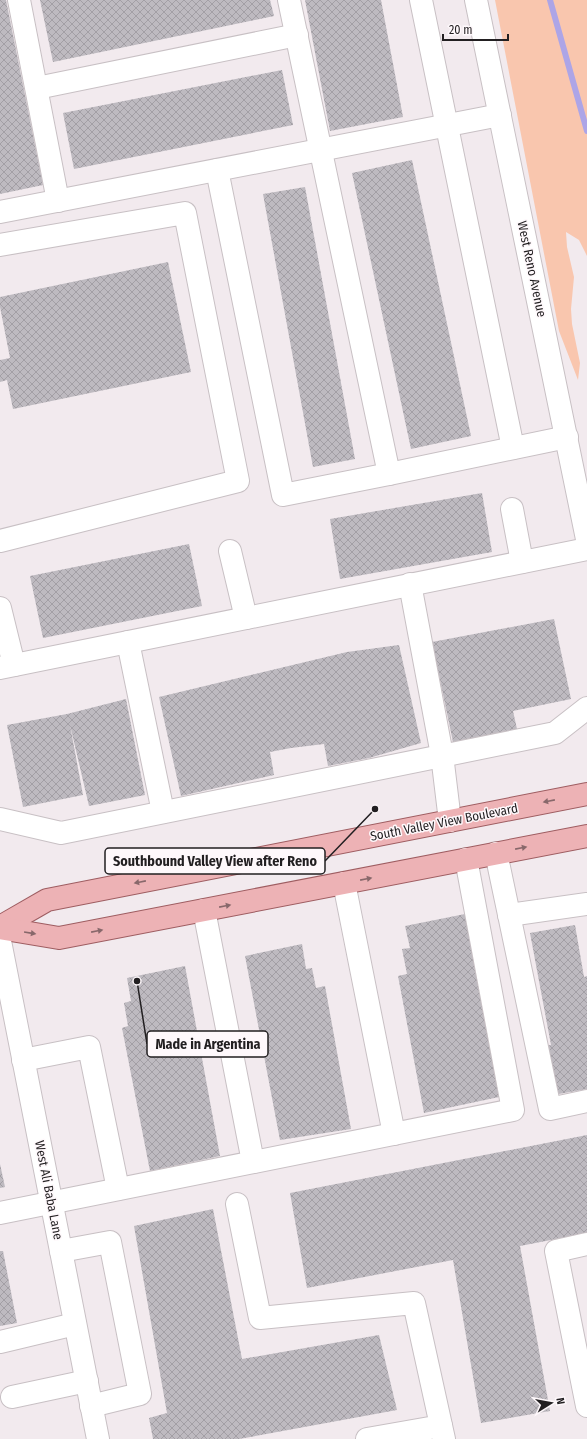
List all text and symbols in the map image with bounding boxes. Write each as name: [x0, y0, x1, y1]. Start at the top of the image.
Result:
scale bar: [443, 16, 508, 42]
text: 20 m: [449, 23, 473, 37]
street label: West Reno Avenue: [514, 220, 550, 318]
one-way arrow: [543, 799, 555, 805]
street label: South Valley View Boulevard: [369, 800, 519, 844]
one-way arrow: [515, 845, 528, 851]
callout: Southbound Valley View after Reno: [105, 848, 325, 874]
text: Southbound Valley View after Reno: [113, 853, 317, 870]
one-way arrow: [360, 875, 373, 881]
one-way arrow: [134, 879, 146, 885]
one-way arrow: [219, 903, 231, 909]
one-way arrow: [91, 927, 104, 933]
one-way arrow: [23, 930, 36, 936]
callout: Made in Argentina: [147, 1031, 268, 1057]
text: Made in Argentina: [155, 1036, 261, 1053]
street label: West Ali Baba Lane: [32, 1139, 66, 1241]
north arrow: [531, 1383, 571, 1423]
text: N: [553, 1397, 567, 1406]

